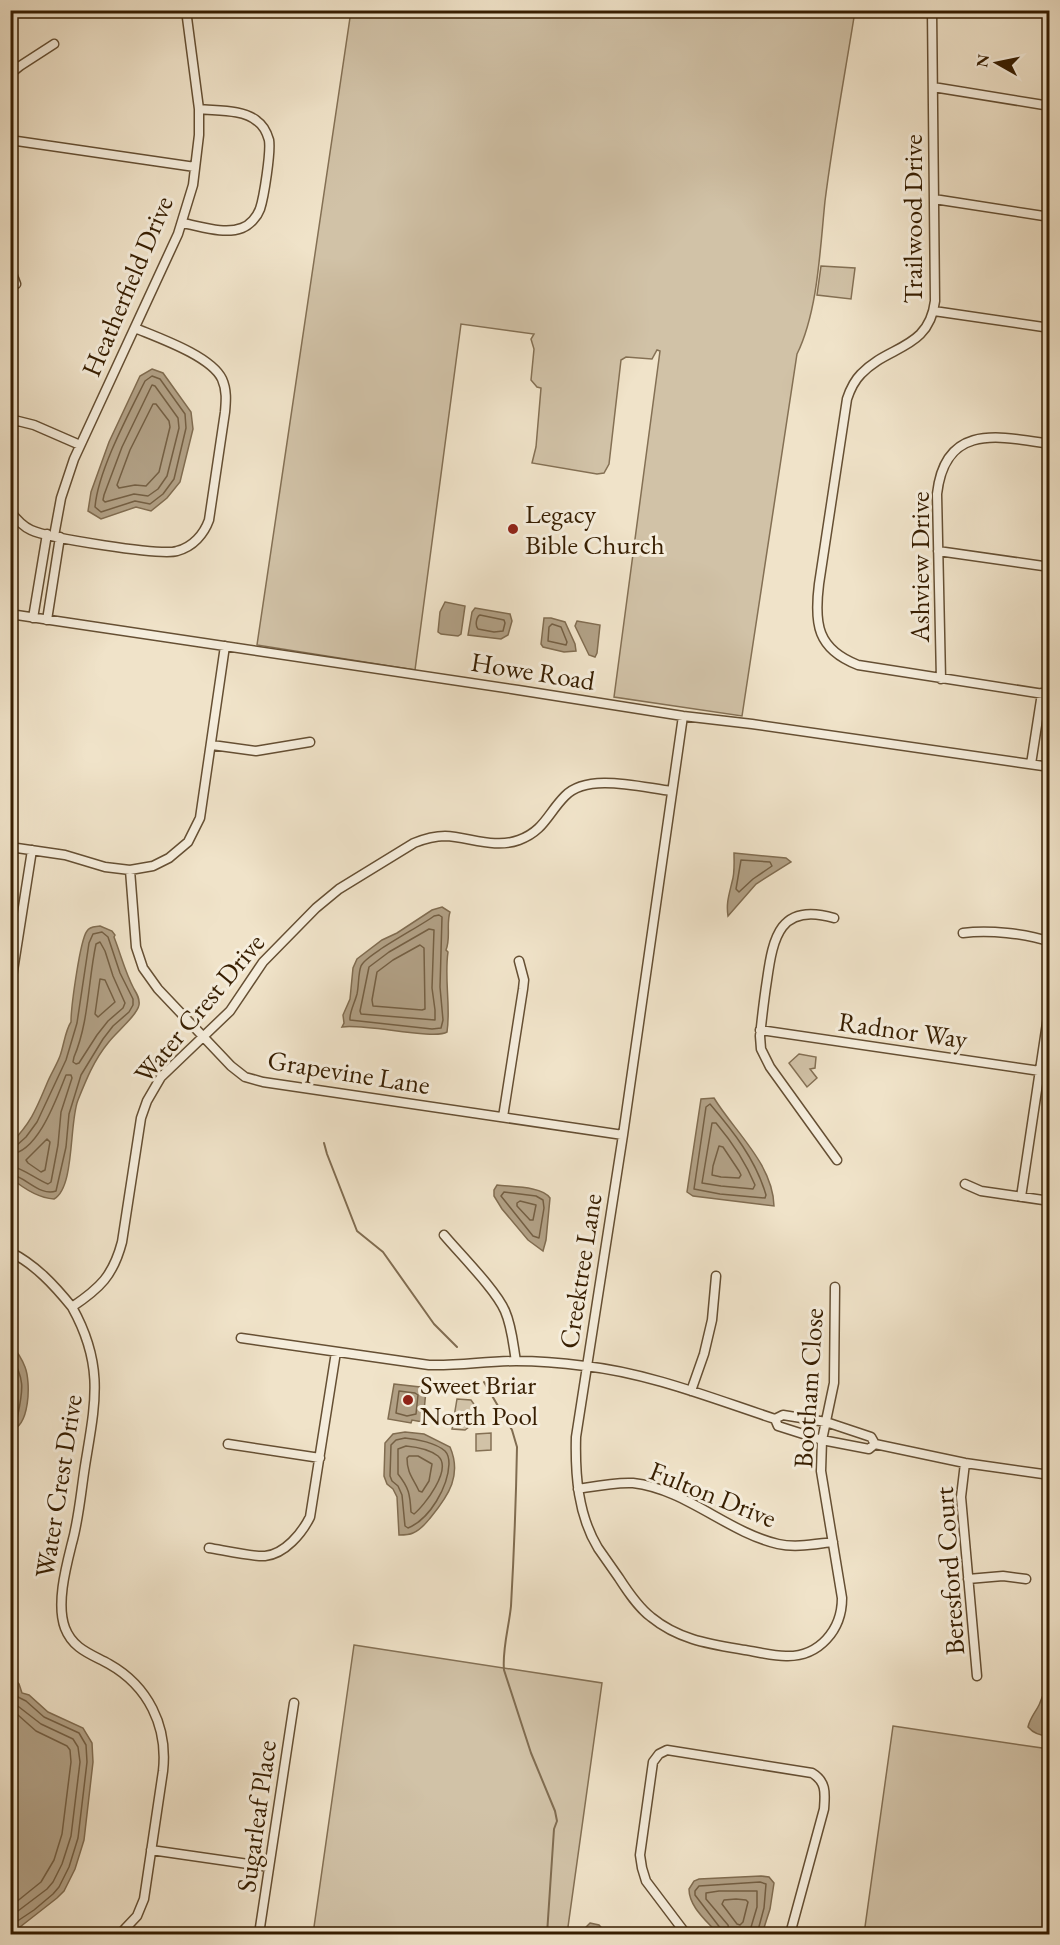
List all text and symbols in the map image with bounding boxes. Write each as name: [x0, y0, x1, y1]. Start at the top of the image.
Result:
north arrow: [967, 33, 1027, 93]
text: N: [971, 53, 994, 69]
street label: Trailwood Drive: [895, 134, 930, 304]
street label: Heatherfield Drive: [73, 190, 181, 382]
street label: Ashview Drive: [902, 491, 937, 644]
place label: Legacy Bible Church: [525, 496, 665, 562]
marker: Legacy Bible Church: [506, 522, 520, 536]
street label: Howe Road: [468, 644, 598, 698]
street label: Water Crest Drive: [126, 926, 272, 1090]
street label: Radnor Way: [836, 1004, 970, 1056]
street label: Grapevine Lane: [265, 1042, 433, 1102]
street label: Creektree Lane: [550, 1191, 610, 1351]
street label: Bootham Close: [785, 1307, 831, 1469]
place label: Sweet Briar North Pool: [420, 1367, 538, 1433]
street label: Water Crest Drive: [26, 1392, 90, 1580]
marker: Sweet Briar North Pool: [401, 1393, 415, 1407]
street label: Fulton Drive: [644, 1453, 782, 1535]
street label: Beresford Court: [926, 1485, 972, 1656]
street label: Sugarleaf Place: [228, 1738, 284, 1894]

